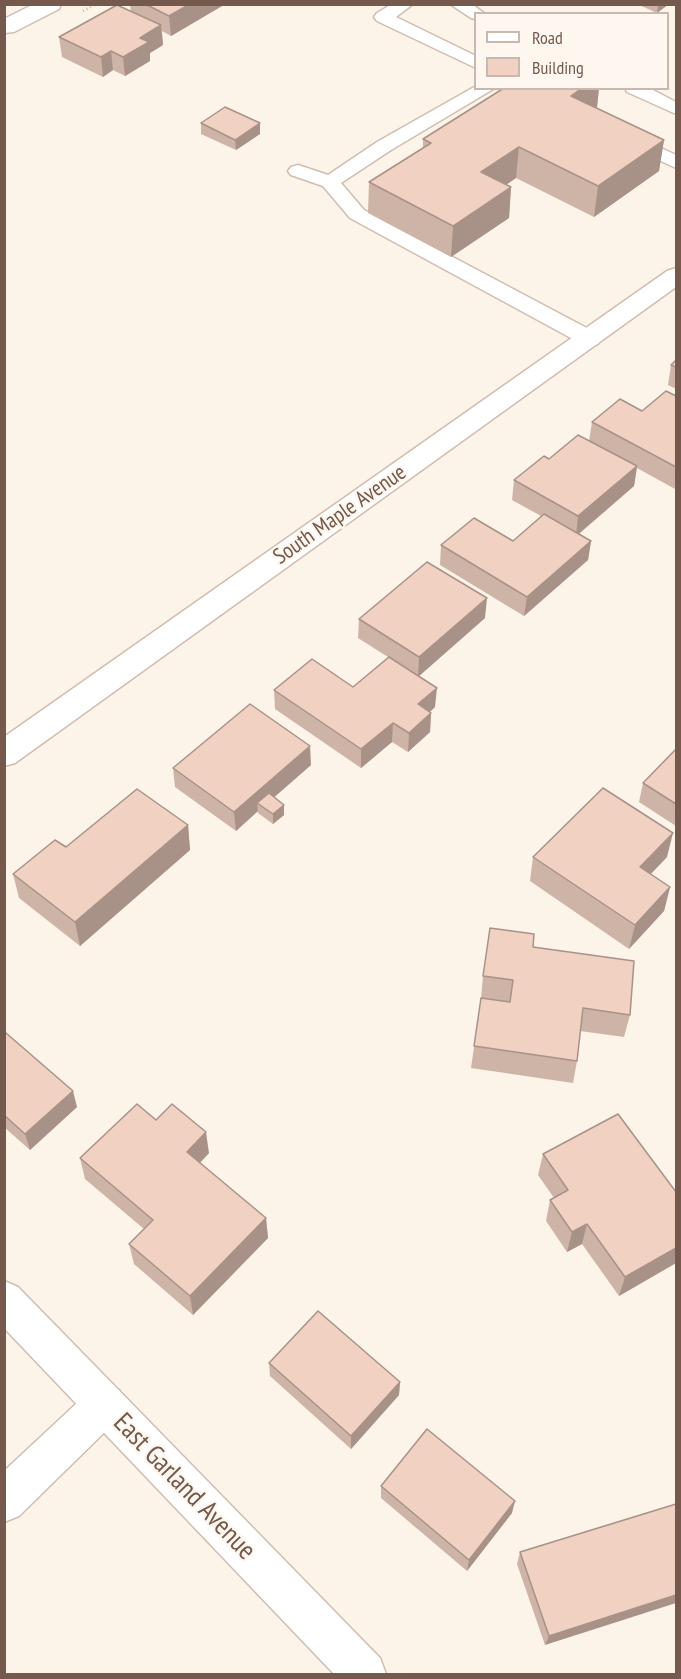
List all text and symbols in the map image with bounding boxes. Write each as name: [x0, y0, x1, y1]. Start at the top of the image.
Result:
legend: [474, 12, 669, 90]
text: Road: [532, 26, 563, 49]
text: Building: [532, 56, 584, 79]
street label: South Maple Avenue: [269, 460, 411, 570]
street label: East Garland Avenue: [106, 1407, 262, 1567]

